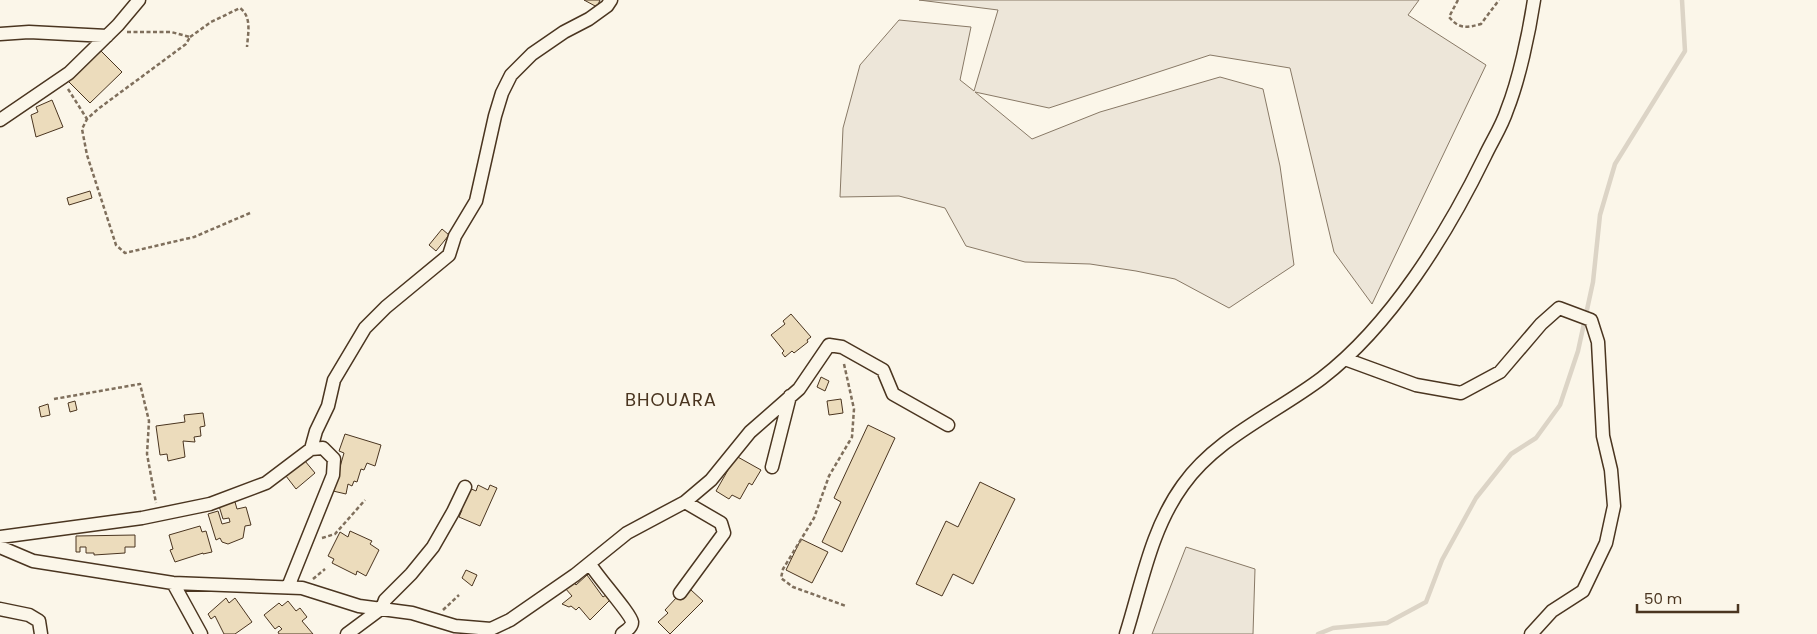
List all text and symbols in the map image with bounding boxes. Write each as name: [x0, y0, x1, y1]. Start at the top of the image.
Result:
district label: BHOUARA: [625, 387, 717, 412]
scale bar: [1637, 582, 1738, 614]
text: 50 m: [1644, 588, 1682, 609]

